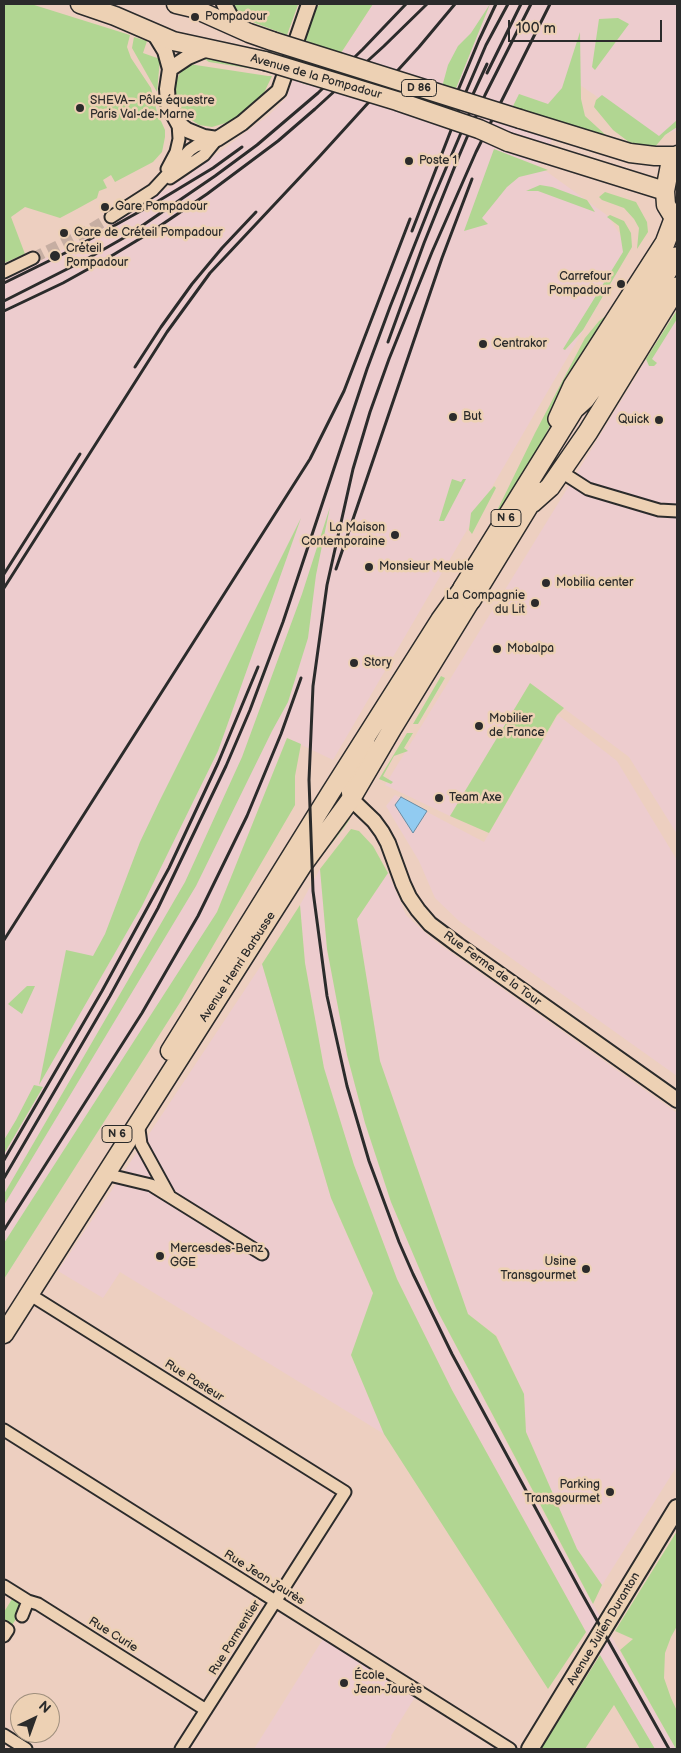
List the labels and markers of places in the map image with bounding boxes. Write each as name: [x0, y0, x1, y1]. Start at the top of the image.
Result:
place label: Pompadour: [205, 10, 267, 24]
marker: Pompadour: [189, 11, 201, 23]
place label: SHEVA– Pôle équestre Paris Val-de-Marne: [90, 94, 214, 122]
marker: SHEVA– Pôle équestre Paris Val-de-Marne: [74, 102, 86, 114]
place label: Poste 1: [419, 154, 457, 168]
marker: Poste 1: [403, 155, 415, 167]
place label: Gare Pompadour: [115, 200, 207, 214]
marker: Gare Pompadour: [99, 201, 111, 213]
place label: Gare de Créteil Pompadour: [74, 226, 223, 240]
marker: Gare de Créteil Pompadour: [58, 227, 70, 239]
place label: Créteil Pompadour: [66, 242, 128, 270]
marker: Créteil Pompadour: [48, 249, 62, 263]
place label: Carrefour Pompadour: [549, 270, 611, 298]
marker: Carrefour Pompadour: [615, 278, 627, 290]
place label: Centrakor: [493, 337, 547, 351]
marker: Centrakor: [477, 338, 489, 350]
place label: But: [463, 410, 482, 424]
marker: But: [447, 411, 459, 423]
place label: Quick: [618, 413, 649, 427]
marker: Quick: [653, 414, 665, 426]
place label: La Maison Contemporaine: [301, 521, 385, 549]
marker: La Maison Contemporaine: [389, 529, 401, 541]
place label: Monsieur Meuble: [379, 560, 474, 574]
marker: Monsieur Meuble: [363, 561, 375, 573]
place label: Mobilia center: [556, 576, 633, 590]
marker: Mobilia center: [540, 577, 552, 589]
place label: La Compagnie du Lit: [446, 589, 525, 617]
marker: La Compagnie du Lit: [529, 597, 541, 609]
place label: Mobalpa: [507, 642, 554, 656]
marker: Mobalpa: [491, 643, 503, 655]
place label: Story: [364, 656, 392, 670]
marker: Story: [348, 657, 360, 669]
place label: Mobilier de France: [489, 712, 545, 740]
marker: Mobilier de France: [473, 720, 485, 732]
place label: Team Axe: [449, 791, 502, 805]
marker: Team Axe: [433, 792, 445, 804]
place label: Mercesdes-Benz GGE: [170, 1242, 263, 1270]
marker: Mercesdes-Benz GGE: [154, 1250, 166, 1262]
place label: Usine Transgourmet: [500, 1255, 576, 1283]
marker: Usine Transgourmet: [580, 1263, 592, 1275]
place label: Parking Transgourmet: [524, 1478, 600, 1506]
marker: Parking Transgourmet: [604, 1486, 616, 1498]
place label: École Jean-Jaurès: [354, 1669, 422, 1697]
marker: École Jean-Jaurès: [338, 1677, 350, 1689]

